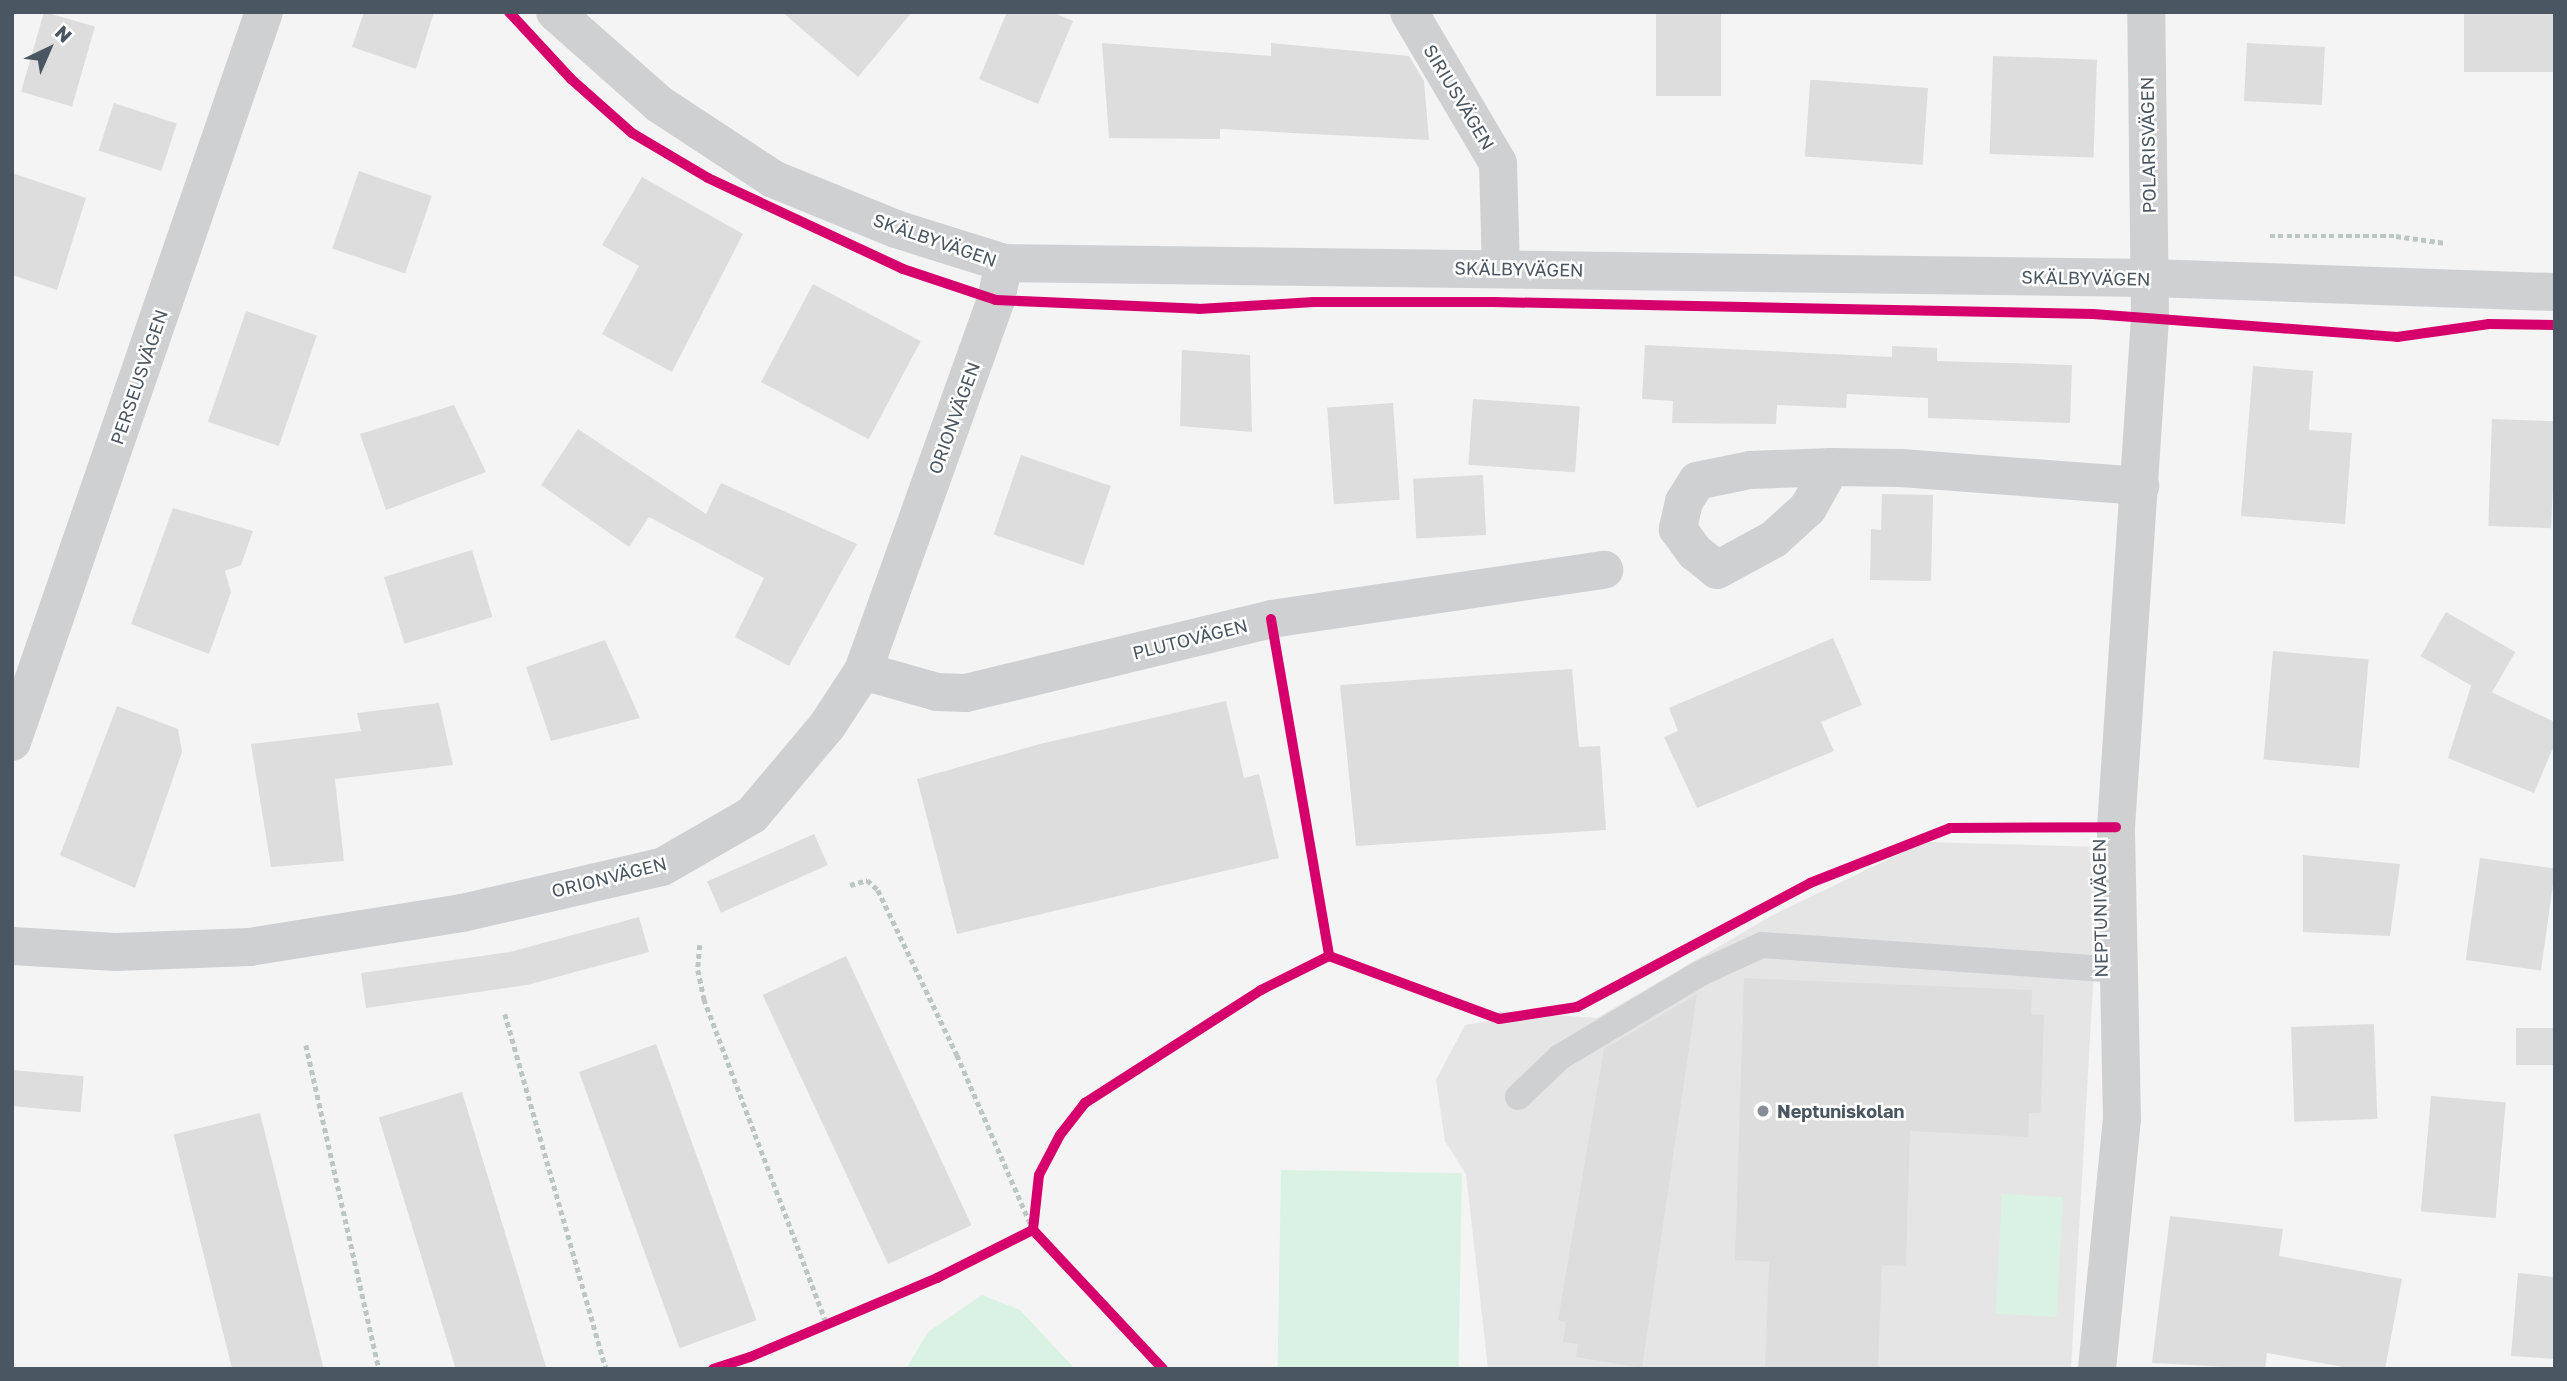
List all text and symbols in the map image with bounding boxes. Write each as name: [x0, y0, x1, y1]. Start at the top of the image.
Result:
north arrow: [14, 14, 84, 84]
text: N: [51, 20, 77, 47]
street label: SIRIUSVÄGEN: [1419, 40, 1499, 154]
street label: POLARISVÄGEN: [2136, 77, 2160, 213]
street label: SKÄLBYVÄGEN: [870, 209, 1000, 271]
street label: SKÄLBYVÄGEN: [1454, 257, 1584, 281]
street label: SKÄLBYVÄGEN: [2021, 266, 2151, 290]
street label: PERSEUSVÄGEN: [106, 307, 172, 447]
street label: ORIONVÄGEN: [924, 359, 984, 477]
street label: PLUTOVÄGEN: [1130, 614, 1250, 664]
street label: NEPTUNIVÄGEN: [2088, 838, 2112, 978]
street label: ORIONVÄGEN: [549, 852, 669, 902]
place label: Neptuniskolan: [1777, 1100, 1904, 1122]
marker: Neptuniskolan: [1755, 1103, 1771, 1119]

